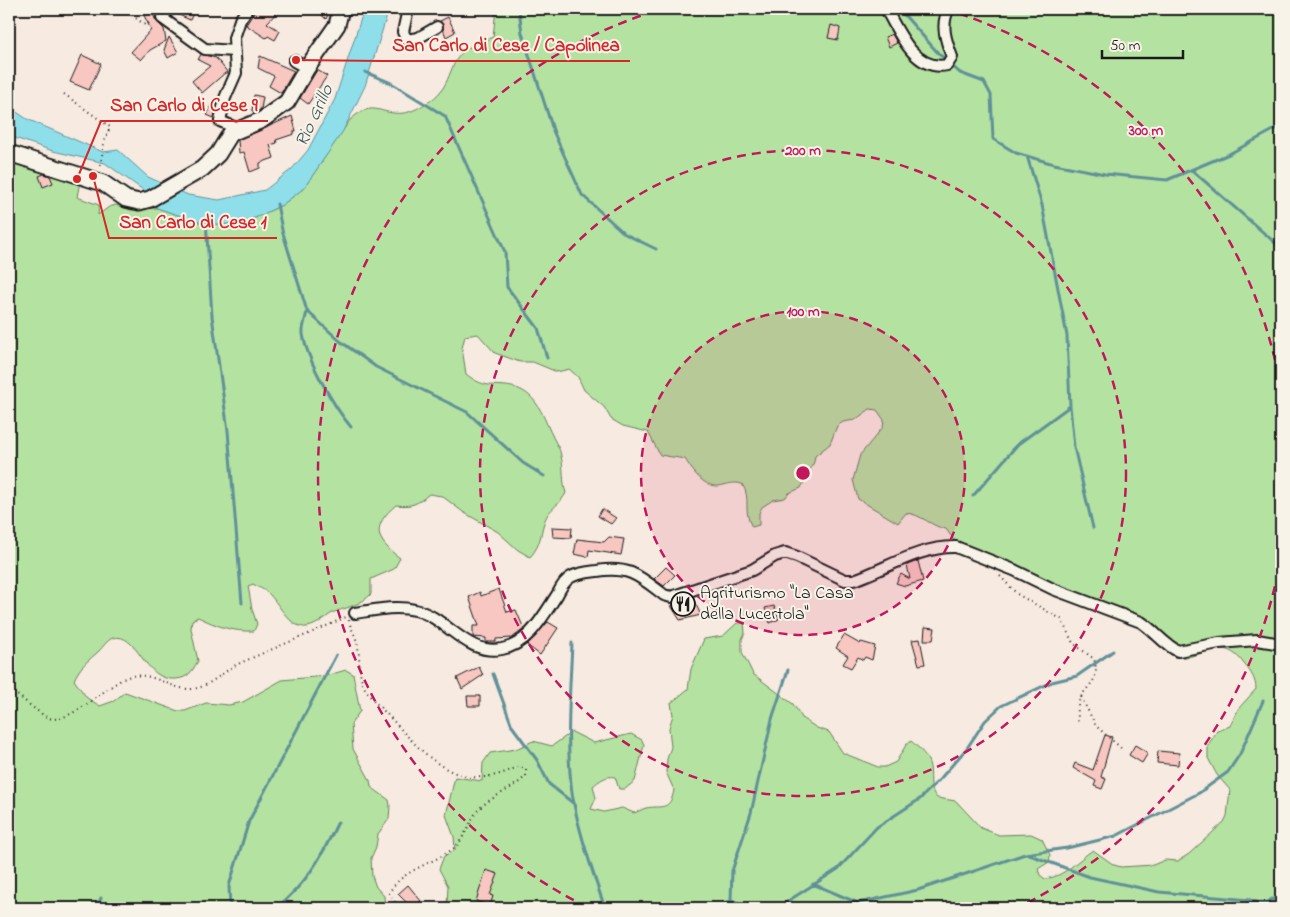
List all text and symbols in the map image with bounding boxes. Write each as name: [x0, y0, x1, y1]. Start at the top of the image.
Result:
callout: San Carlo di Cese / Capolinea: [382, 27, 630, 61]
scale bar: [1102, 28, 1184, 60]
text: San Carlo di Cese / Capolinea: [392, 33, 620, 60]
text: 50 m: [1110, 35, 1141, 57]
water label: Rio Grillo: [289, 79, 342, 152]
callout: San Carlo di Cese 9: [101, 87, 268, 121]
text: San Carlo di Cese 9: [110, 93, 258, 120]
text: 300 m: [1128, 120, 1164, 142]
text: 200 m: [784, 140, 821, 162]
callout: San Carlo di Cese 1: [109, 204, 277, 238]
text: San Carlo di Cese 1: [119, 210, 267, 237]
text: 100 m: [786, 301, 820, 323]
centre of rings: [794, 464, 812, 482]
place label: Agriturismo "La Casa della Lucertola": [700, 581, 854, 628]
restaurant icon: Agriturismo "La Casa della Lucertola": [670, 591, 696, 617]

